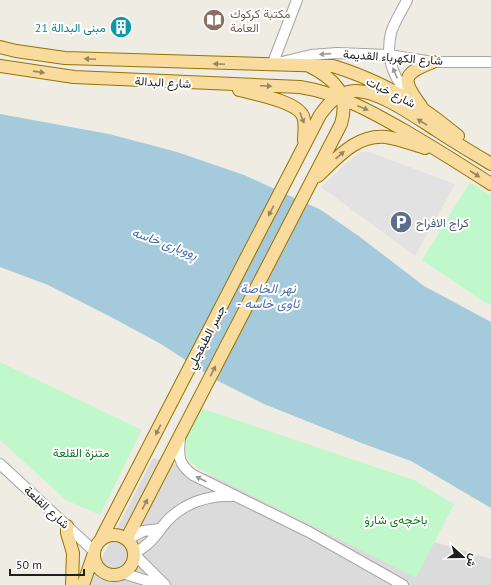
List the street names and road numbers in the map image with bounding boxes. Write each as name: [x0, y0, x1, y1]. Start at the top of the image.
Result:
street label: شارع الكهرباء القديمة: [342, 46, 444, 70]
street label: شارع البدالة: [134, 73, 192, 93]
street label: شارع خبات: [363, 73, 418, 113]
street label: جسر الطبقجلي: [183, 302, 231, 373]
street label: شارع القلعة: [20, 482, 73, 533]

